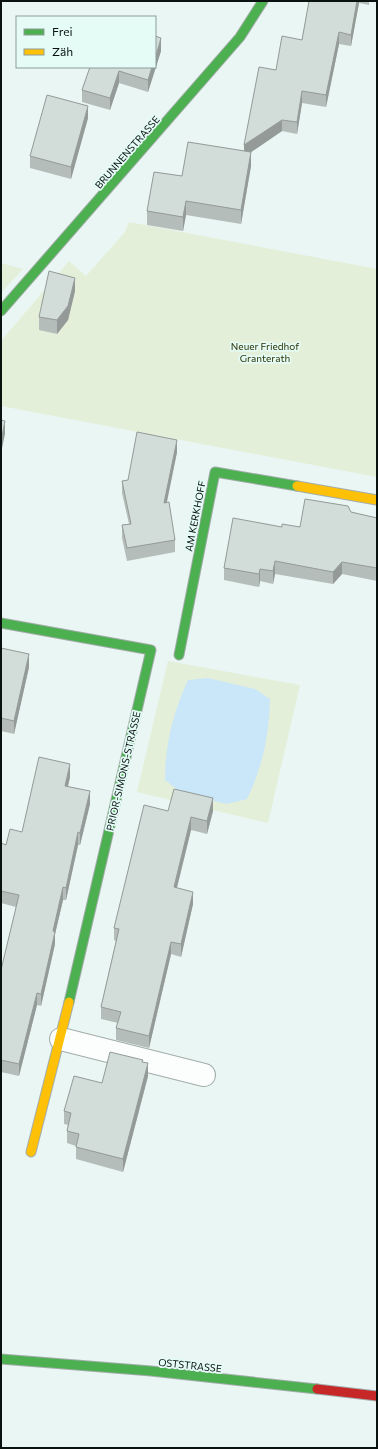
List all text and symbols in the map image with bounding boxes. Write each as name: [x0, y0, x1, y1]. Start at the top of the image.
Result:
legend: [16, 16, 156, 68]
text: Frei: [52, 24, 73, 38]
text: Zäh: [52, 44, 73, 58]
street label: BRUNNENSTRASSE: [92, 113, 162, 191]
park label: Neuer Friedhof Granterath: [231, 340, 299, 364]
street label: AM KERKHOFF: [182, 479, 208, 552]
street label: PRIOR-SIMONS-STRASSE: [103, 710, 143, 832]
street label: OSTSTRASSE: [158, 1356, 222, 1374]

